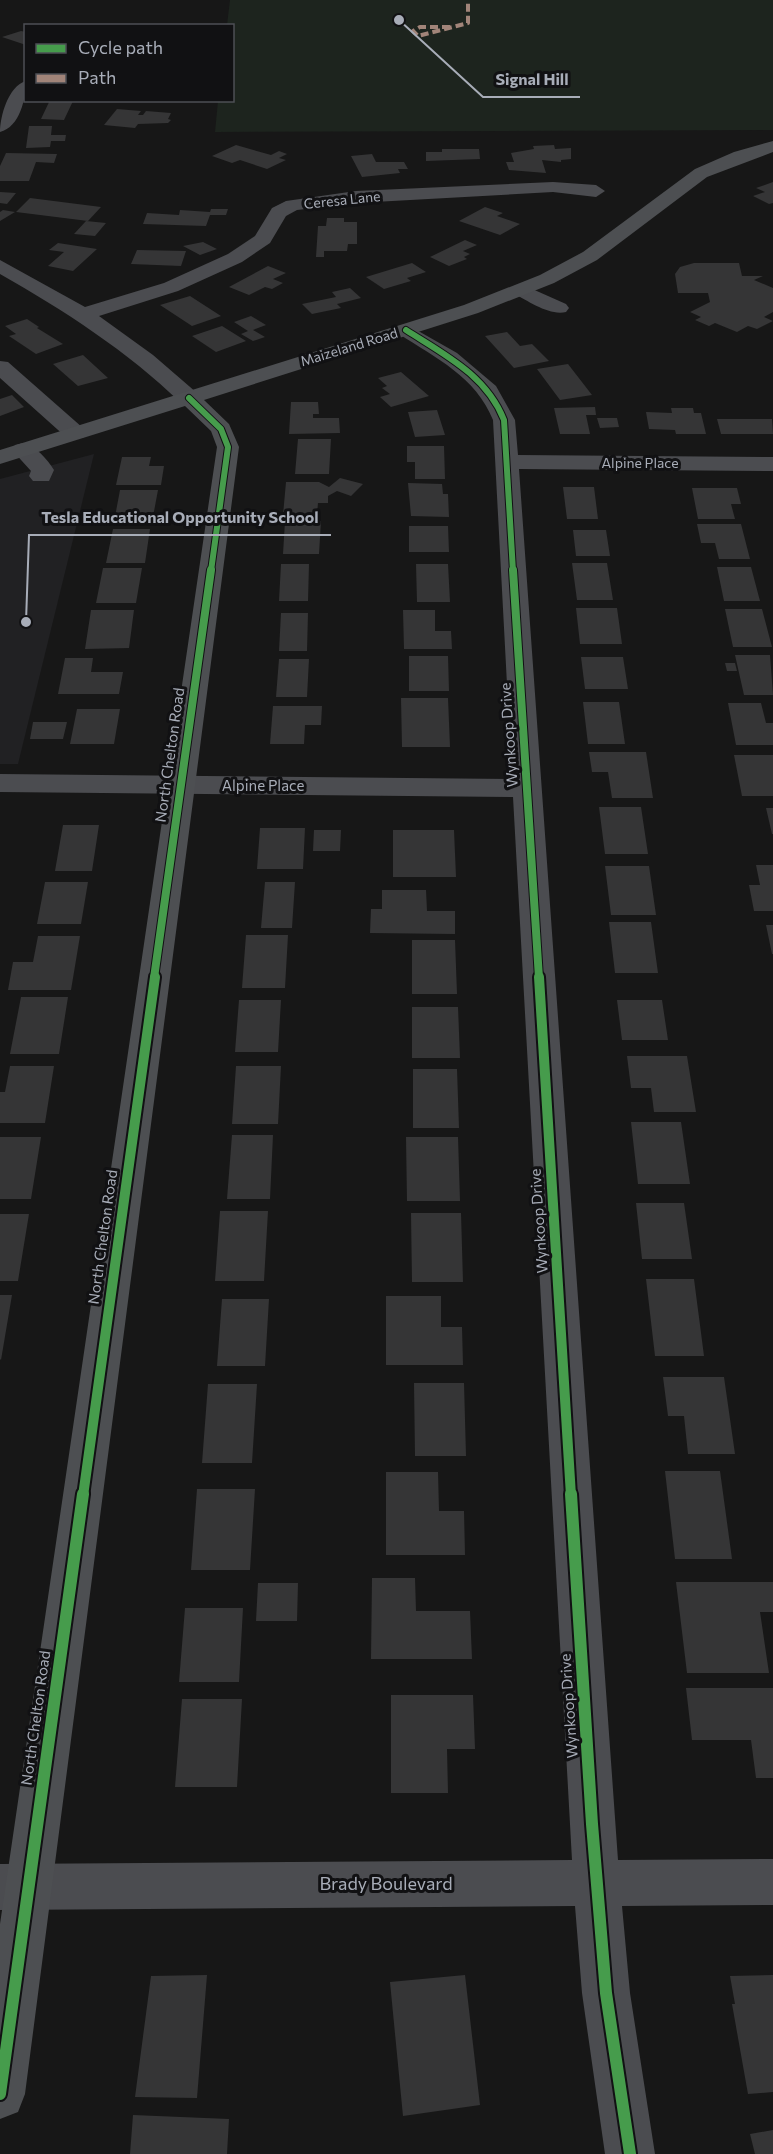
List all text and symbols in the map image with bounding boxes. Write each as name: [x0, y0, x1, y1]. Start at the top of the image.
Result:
legend: [24, 24, 234, 102]
text: Cycle path: [78, 36, 163, 58]
callout: Signal Hill: [483, 63, 580, 97]
text: Path: [78, 66, 116, 88]
text: Signal Hill: [495, 69, 569, 88]
street label: Ceresa Lane: [303, 187, 381, 212]
street label: Maizeland Road: [298, 324, 400, 369]
street label: Alpine Place: [601, 454, 679, 471]
callout: Tesla Educational Opportunity School: [29, 501, 331, 535]
text: Tesla Educational Opportunity School: [41, 507, 319, 526]
street label: Wynkoop Drive: [495, 682, 521, 788]
street label: North Chelton Road: [151, 686, 187, 823]
street label: Alpine Place: [222, 776, 304, 794]
street label: North Chelton Road: [84, 1168, 120, 1305]
street label: Wynkoop Drive: [525, 1168, 551, 1274]
street label: North Chelton Road: [17, 1649, 53, 1786]
street label: Wynkoop Drive: [555, 1653, 581, 1759]
street label: Brady Boulevard: [319, 1872, 453, 1894]

